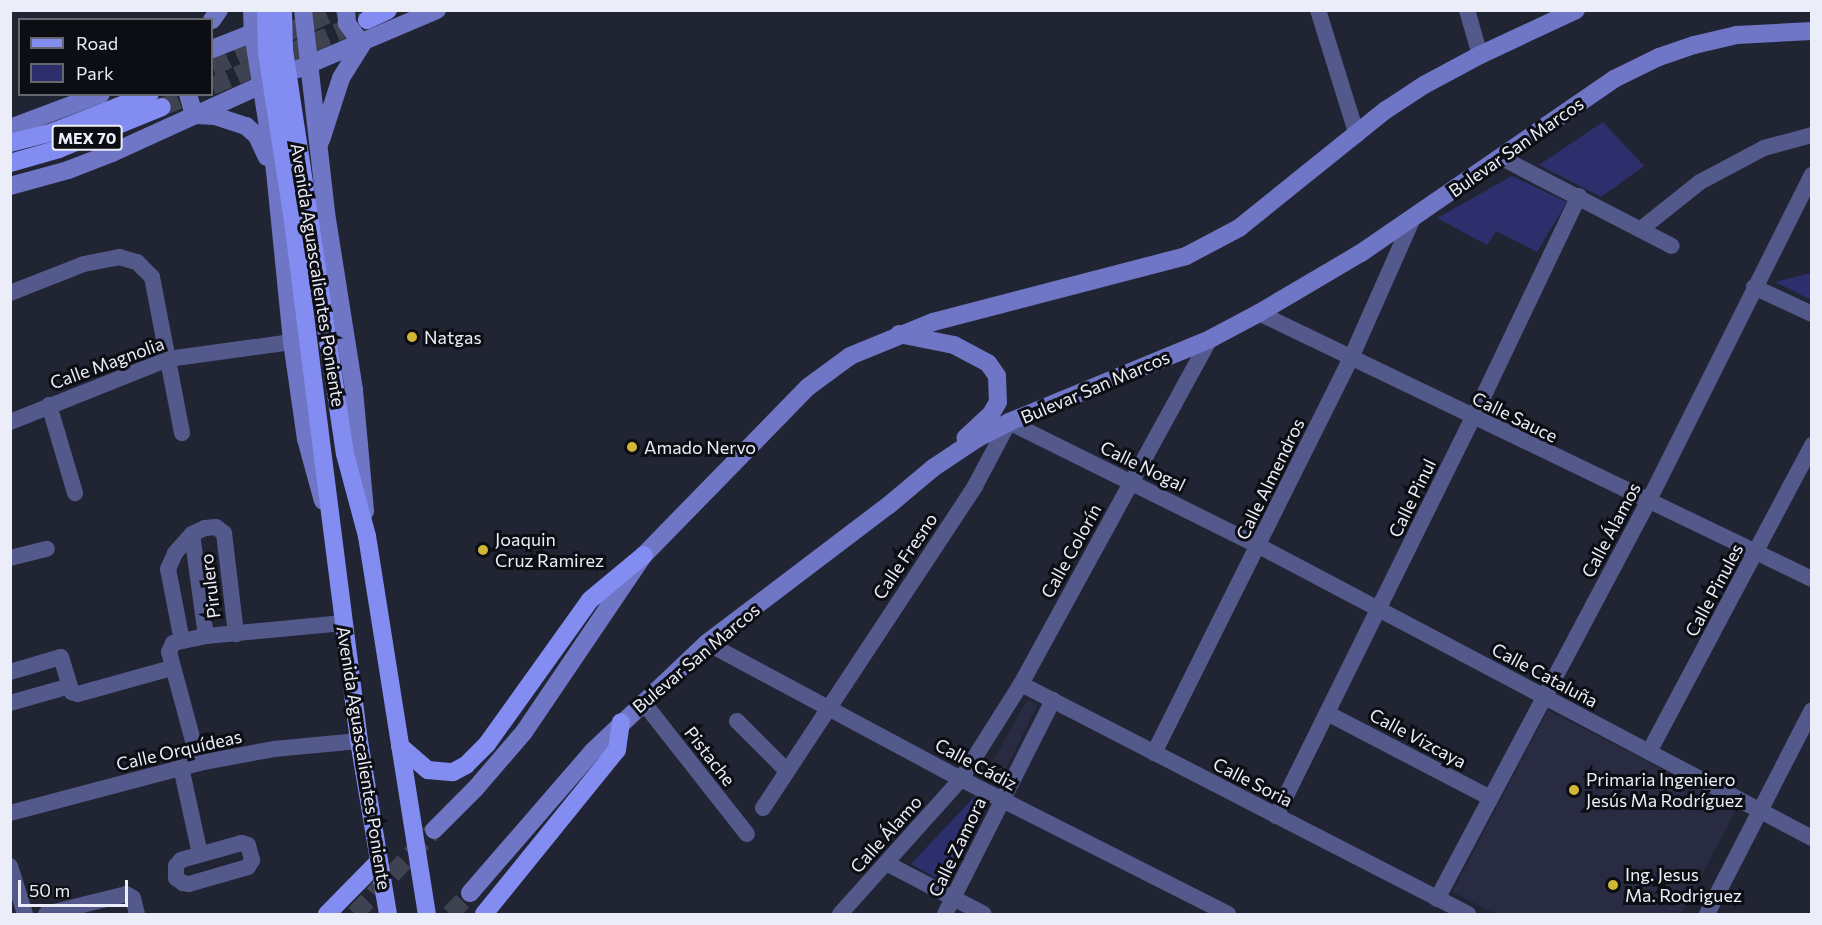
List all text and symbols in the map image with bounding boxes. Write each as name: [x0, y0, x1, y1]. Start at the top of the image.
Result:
legend: [18, 18, 213, 96]
text: Road: [76, 32, 118, 54]
text: Park: [76, 62, 114, 84]
street label: Bulevar San Marcos: [1445, 92, 1587, 202]
road number: MEX 70: [51, 125, 123, 151]
street label: Avenida Aguascalientes Poniente: [286, 142, 350, 408]
place label: Natgas: [424, 326, 482, 348]
marker: Natgas: [405, 330, 419, 344]
street label: Calle Magnolia: [47, 332, 167, 394]
street label: Bulevar San Marcos: [1017, 346, 1173, 428]
street label: Calle Sauce: [1469, 387, 1561, 447]
street label: Calle Almendros: [1231, 415, 1309, 543]
place label: Amado Nervo: [644, 436, 756, 458]
street label: Calle Nogal: [1097, 436, 1189, 496]
marker: Amado Nervo: [625, 440, 639, 454]
street label: Calle Pinul: [1384, 455, 1440, 541]
street label: Calle Álamos: [1577, 479, 1645, 581]
street label: Calle Colorín: [1036, 500, 1106, 602]
street label: Calle Fresno: [868, 509, 942, 603]
place label: Joaquin Cruz Ramirez: [495, 529, 604, 572]
street label: Calle Pinules: [1680, 540, 1748, 640]
marker: Joaquin Cruz Ramirez: [476, 543, 490, 557]
street label: Pirulero: [195, 552, 225, 620]
street label: Bulevar San Marcos: [628, 599, 764, 717]
street label: Avenida Aguascalientes Poniente: [332, 625, 396, 891]
street label: Calle Cataluña: [1488, 638, 1602, 712]
street label: Calle Vizcaya: [1366, 703, 1470, 773]
street label: Pistache: [680, 722, 740, 790]
street label: Calle Orquídeas: [114, 725, 244, 775]
street label: Calle Cádiz: [931, 733, 1021, 795]
street label: Calle Soria: [1210, 753, 1296, 811]
place label: Primaria Ingeniero Jesús Ma Rodríguez: [1586, 769, 1743, 812]
marker: Primaria Ingeniero Jesús Ma Rodríguez: [1567, 783, 1581, 797]
street label: Calle Álamo: [846, 791, 926, 877]
street label: Calle Zamora: [924, 794, 990, 900]
place label: Ing. Jesus Ma. Rodriguez: [1625, 864, 1742, 906]
scale bar: [21, 868, 130, 906]
marker: Ing. Jesus Ma. Rodriguez: [1606, 878, 1620, 892]
text: 50 m: [29, 879, 70, 901]

